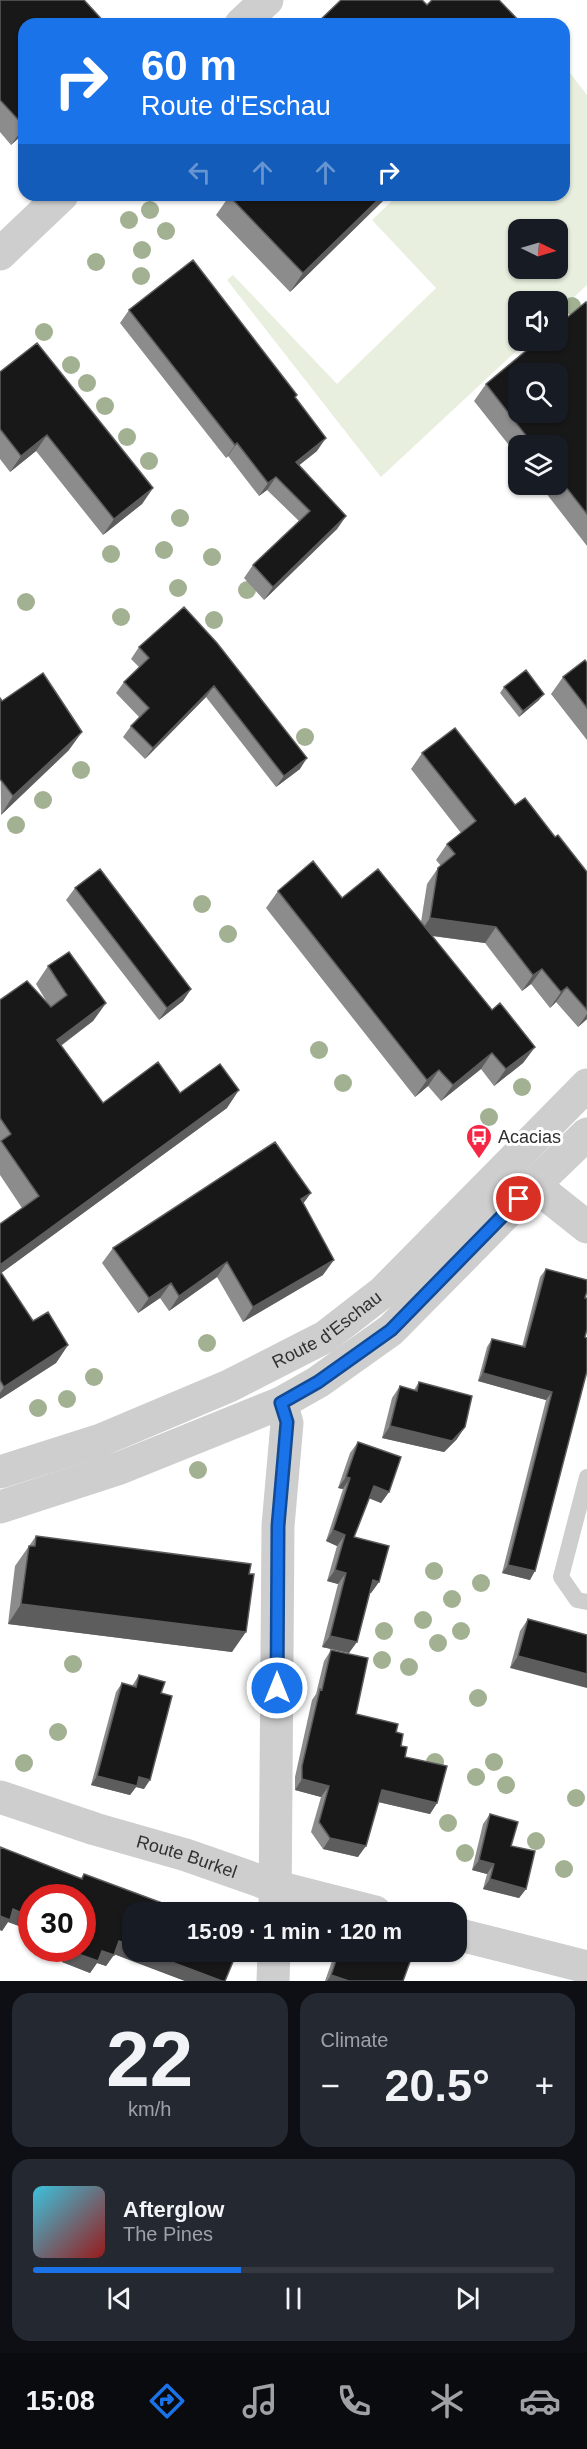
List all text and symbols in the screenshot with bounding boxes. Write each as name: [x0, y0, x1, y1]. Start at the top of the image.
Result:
icon: right: [42, 42, 120, 120]
text: 60 m: [141, 42, 237, 89]
text: Route d'Eschau: [141, 91, 331, 121]
icon: left: [183, 156, 216, 189]
icon: ahead: [246, 156, 279, 189]
icon: ahead: [309, 156, 342, 189]
icon: right: [372, 156, 405, 189]
north arrow: [508, 219, 568, 279]
map controls: [508, 219, 568, 495]
button: sound: [508, 291, 568, 351]
button: search: [508, 363, 568, 423]
button: layers: [508, 435, 568, 495]
bus stop icon: Acacias: [464, 1122, 494, 1160]
place label: Acacias: [498, 1127, 561, 1147]
pin: [493, 1173, 544, 1224]
icon: arrive: [502, 1182, 535, 1215]
street label: Route d'Eschau: [269, 1287, 385, 1372]
position arrow: [245, 1656, 309, 1720]
street label: Route Burkel: [134, 1831, 239, 1882]
speed limit sign: 30: [18, 1884, 96, 1962]
text: 15:09 · 1 min · 120 m: [187, 1919, 402, 1944]
text: 22: [106, 2015, 193, 2103]
text: Climate: [321, 2029, 388, 2051]
text: 20.5°: [384, 2060, 490, 2111]
text: −: [321, 2067, 340, 2104]
text: +: [535, 2067, 554, 2104]
text: km/h: [128, 2098, 171, 2120]
text: Afterglow: [123, 2197, 224, 2222]
text: The Pines: [123, 2223, 213, 2245]
icon: previous: [103, 2282, 136, 2315]
icon: pause: [277, 2282, 310, 2315]
icon: next: [451, 2282, 484, 2315]
icon: directions: [146, 2380, 188, 2422]
icon: music: [239, 2380, 281, 2422]
icon: phone: [333, 2380, 375, 2422]
icon: climate: [426, 2380, 468, 2422]
icon: car: [519, 2380, 561, 2422]
text: 15:08: [26, 2386, 95, 2416]

